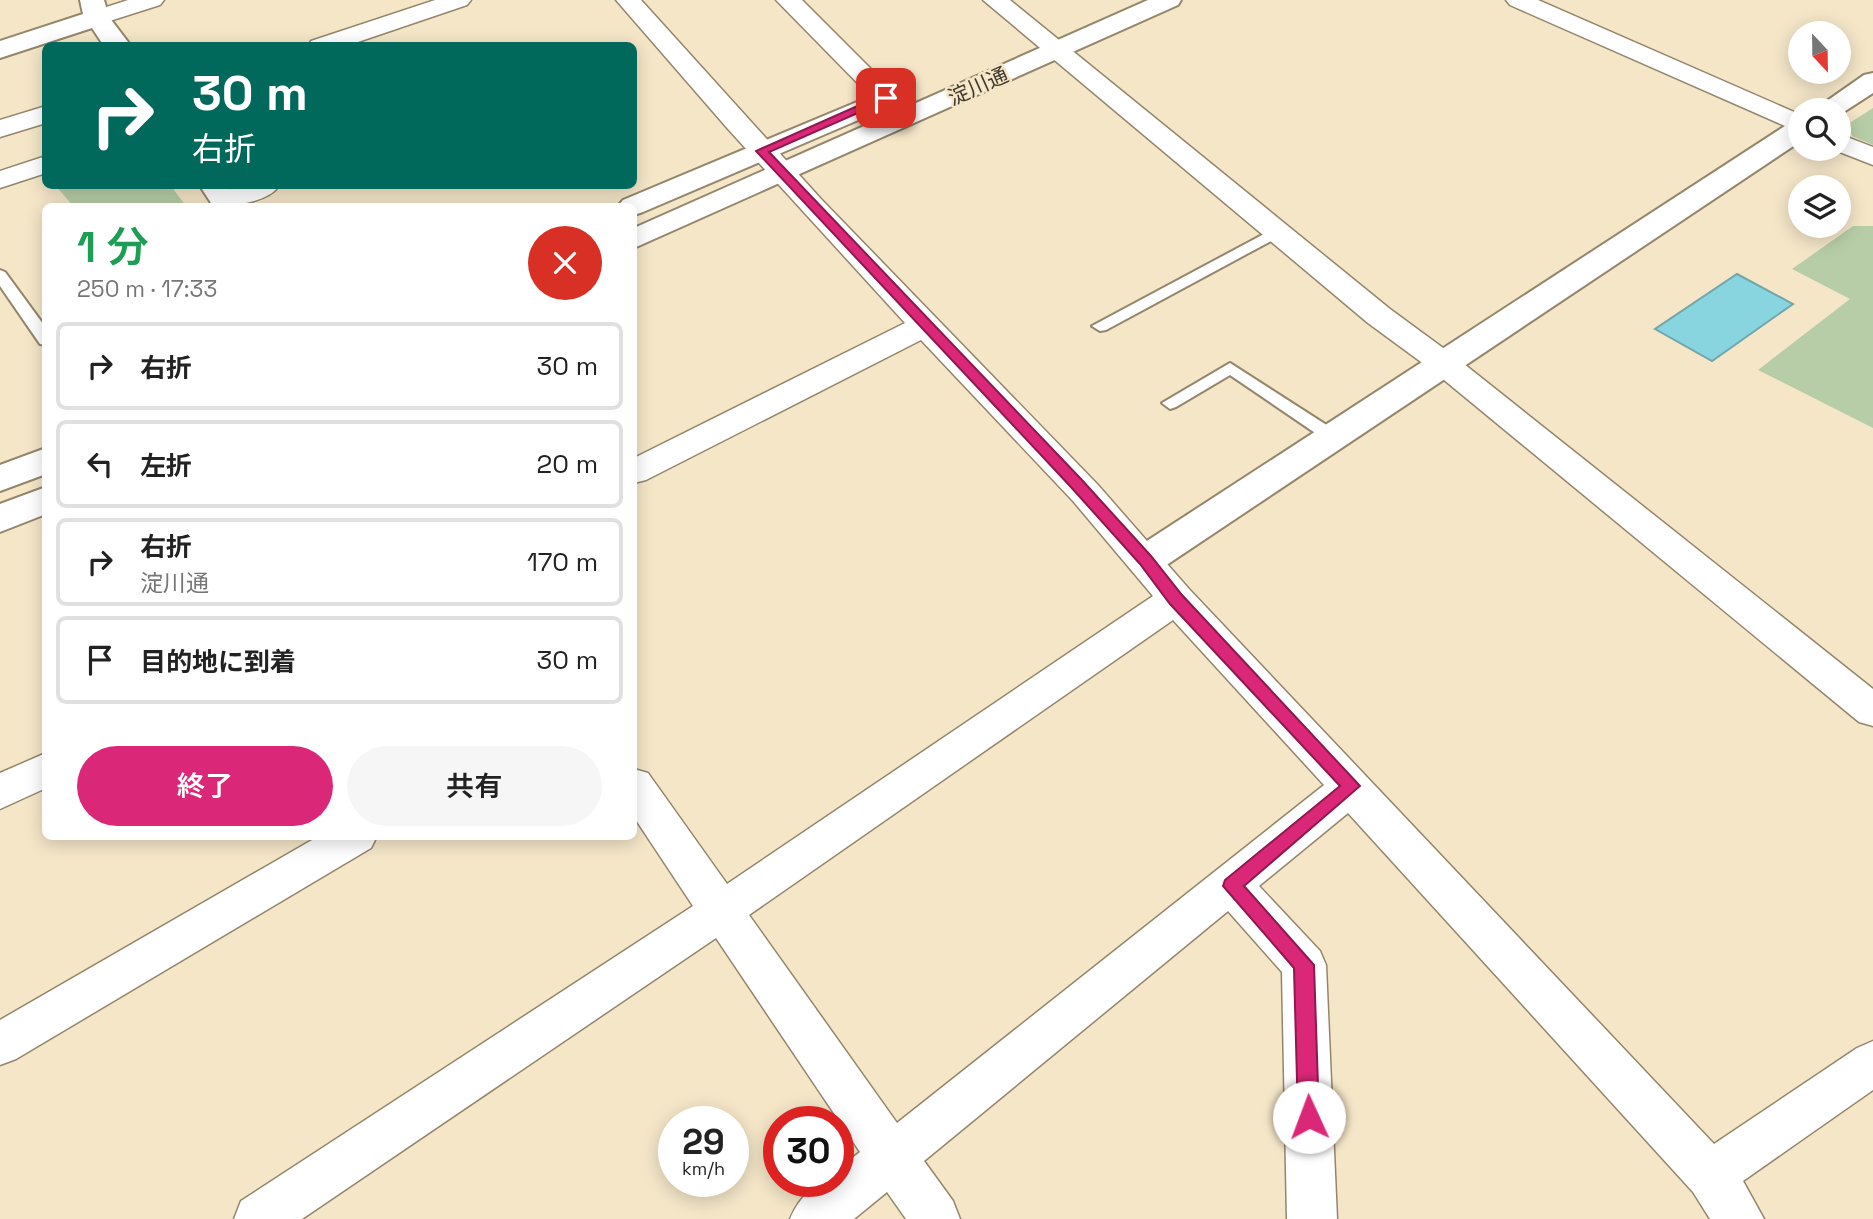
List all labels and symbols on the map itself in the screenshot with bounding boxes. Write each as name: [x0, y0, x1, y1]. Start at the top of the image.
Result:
north arrow: [1788, 21, 1852, 84]
street label: 淀川通: [944, 61, 1012, 111]
pin: [856, 68, 916, 128]
position arrow: [1272, 1080, 1346, 1154]
speed limit sign: 30: [763, 1106, 854, 1197]

